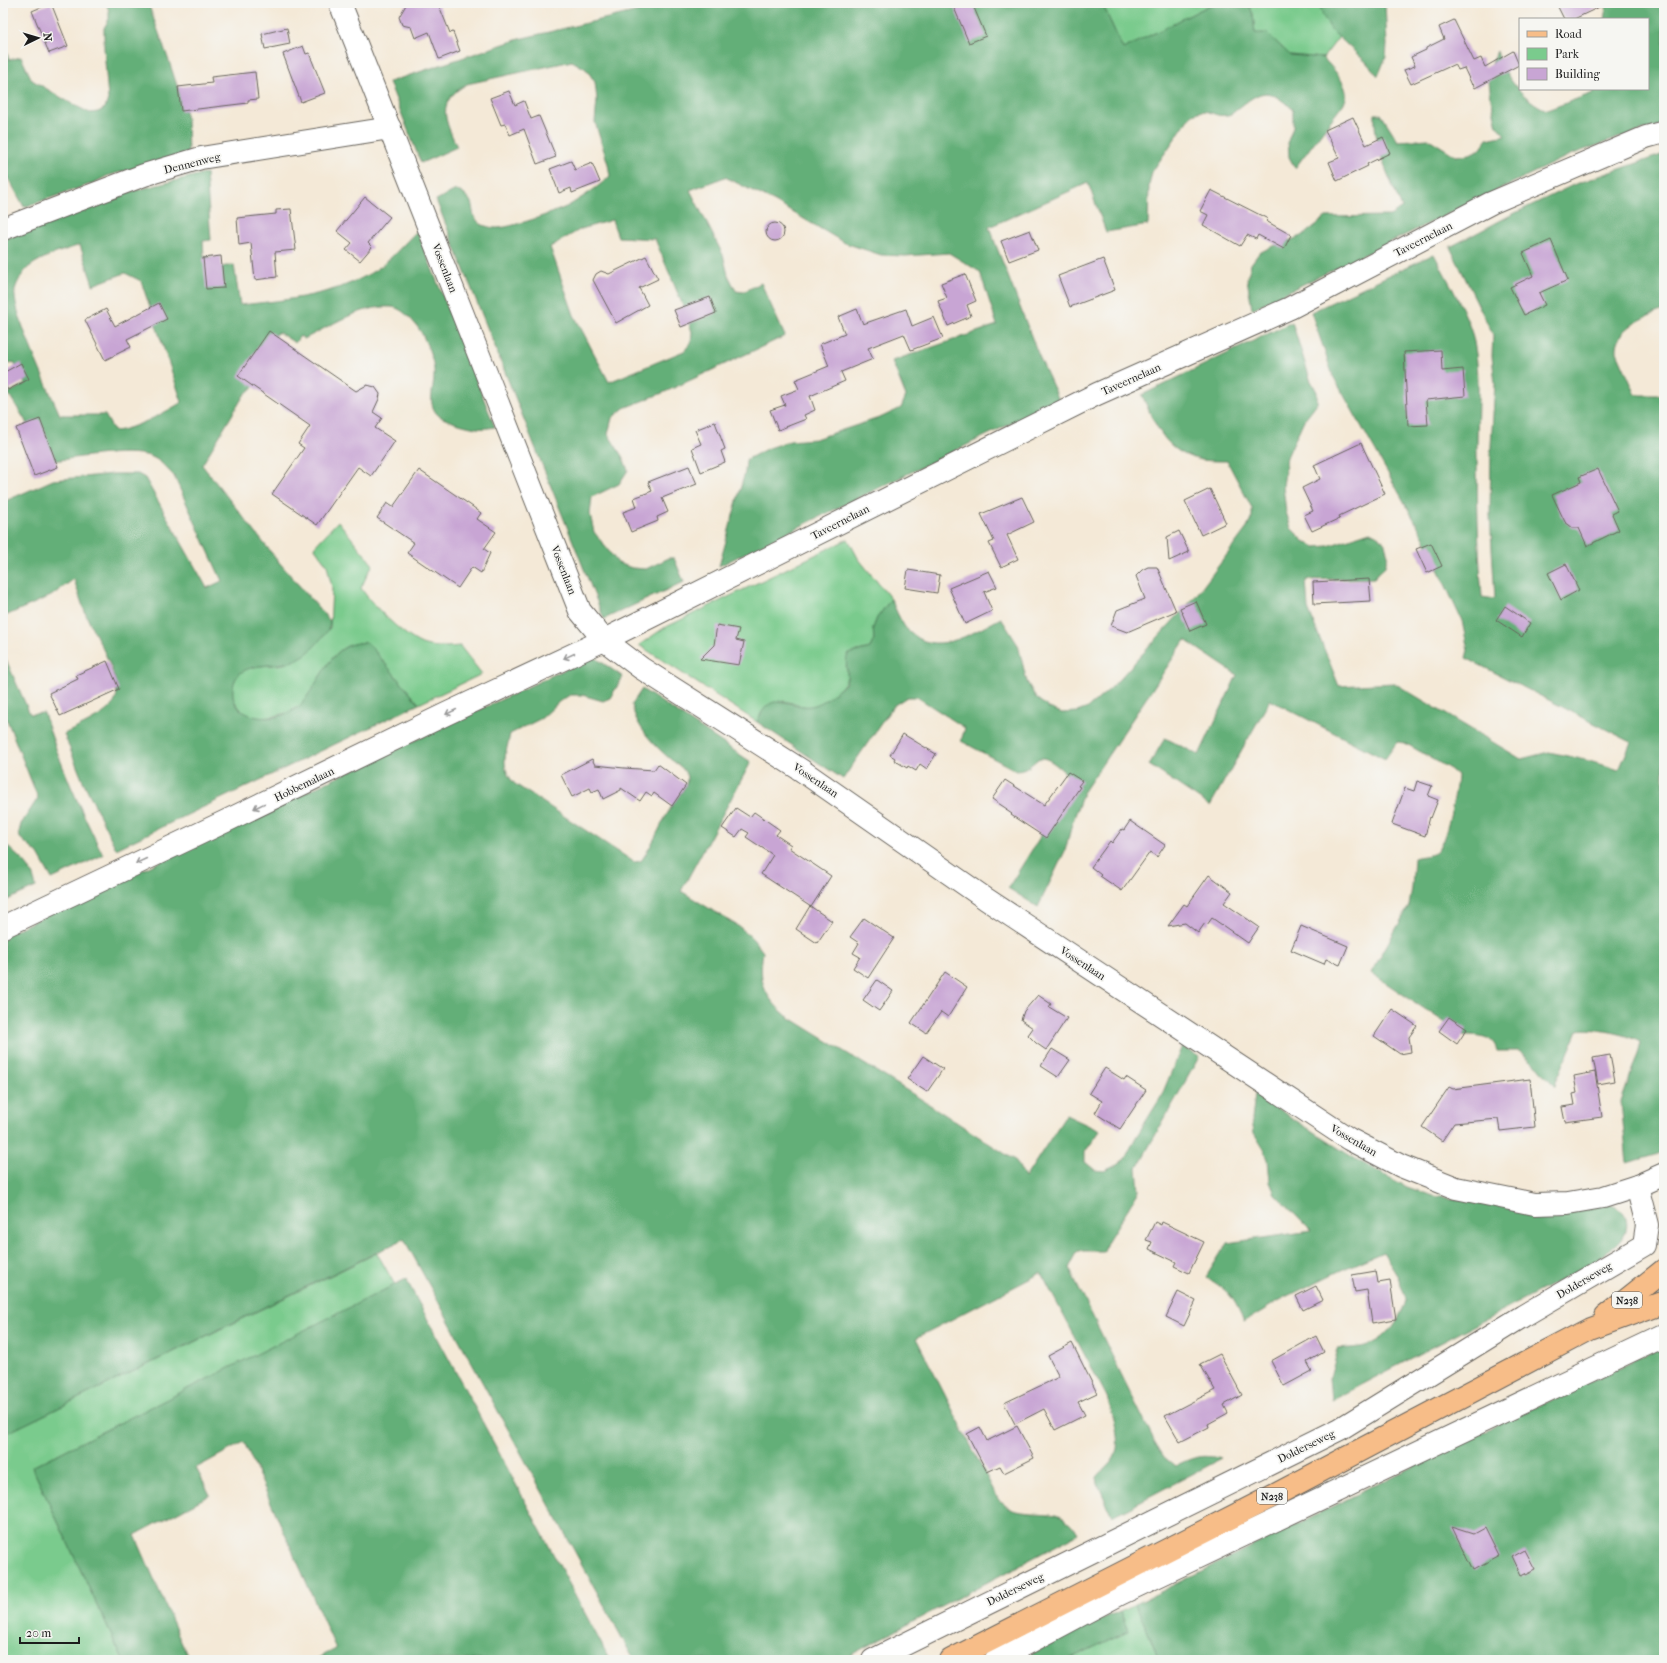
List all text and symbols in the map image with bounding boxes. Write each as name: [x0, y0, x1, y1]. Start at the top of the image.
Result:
north arrow: [18, 18, 58, 58]
legend: [1519, 18, 1649, 90]
text: Road: [1555, 27, 1582, 41]
text: N: [41, 32, 54, 43]
text: Park: [1555, 47, 1580, 61]
text: Building: [1555, 67, 1600, 81]
street label: Dennenweg: [163, 150, 222, 177]
street label: Taveernelaan: [1392, 219, 1455, 260]
street label: Vossenlaan: [429, 241, 460, 295]
street label: Taveernelaan: [1100, 360, 1163, 398]
street label: Taveernelaan: [809, 502, 872, 543]
street label: Vossenlaan: [548, 543, 579, 597]
one-way arrow: [563, 653, 575, 660]
one-way arrow: [446, 709, 458, 716]
street label: Vossenlaan: [790, 760, 841, 801]
street label: Hobbemalaan: [272, 764, 337, 805]
one-way arrow: [253, 803, 265, 810]
one-way arrow: [136, 858, 148, 865]
street label: Vossenlaan: [1057, 943, 1108, 983]
street label: Vossenlaan: [1327, 1121, 1380, 1159]
street label: Dolderseweg: [1554, 1259, 1614, 1301]
road number: N238: [1612, 1292, 1642, 1308]
street label: Dolderseweg: [1276, 1427, 1337, 1466]
road number: N238: [1257, 1488, 1287, 1504]
street label: Dolderseweg: [985, 1570, 1046, 1609]
scale bar: [20, 1619, 79, 1645]
text: 20 m: [26, 1626, 51, 1640]

